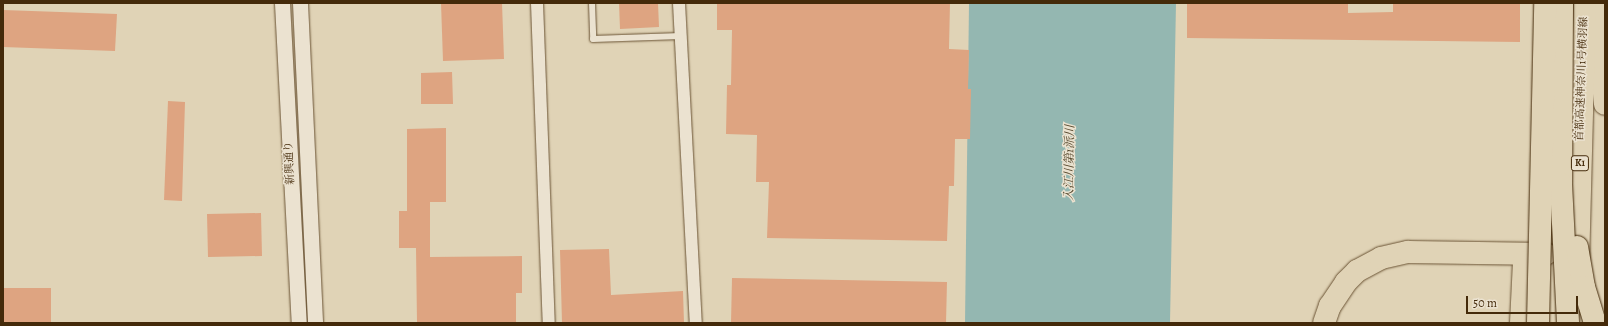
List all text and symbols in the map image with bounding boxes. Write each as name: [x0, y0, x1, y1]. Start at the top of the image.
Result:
street label: 首都高速神奈川1号横羽線: [1573, 16, 1591, 142]
water label: 入江川第1派川: [1062, 125, 1078, 201]
street label: 新興通り: [282, 141, 298, 185]
road number: K1: [1570, 155, 1590, 171]
scale bar: [1468, 288, 1580, 314]
text: 50 m: [1473, 295, 1497, 311]

